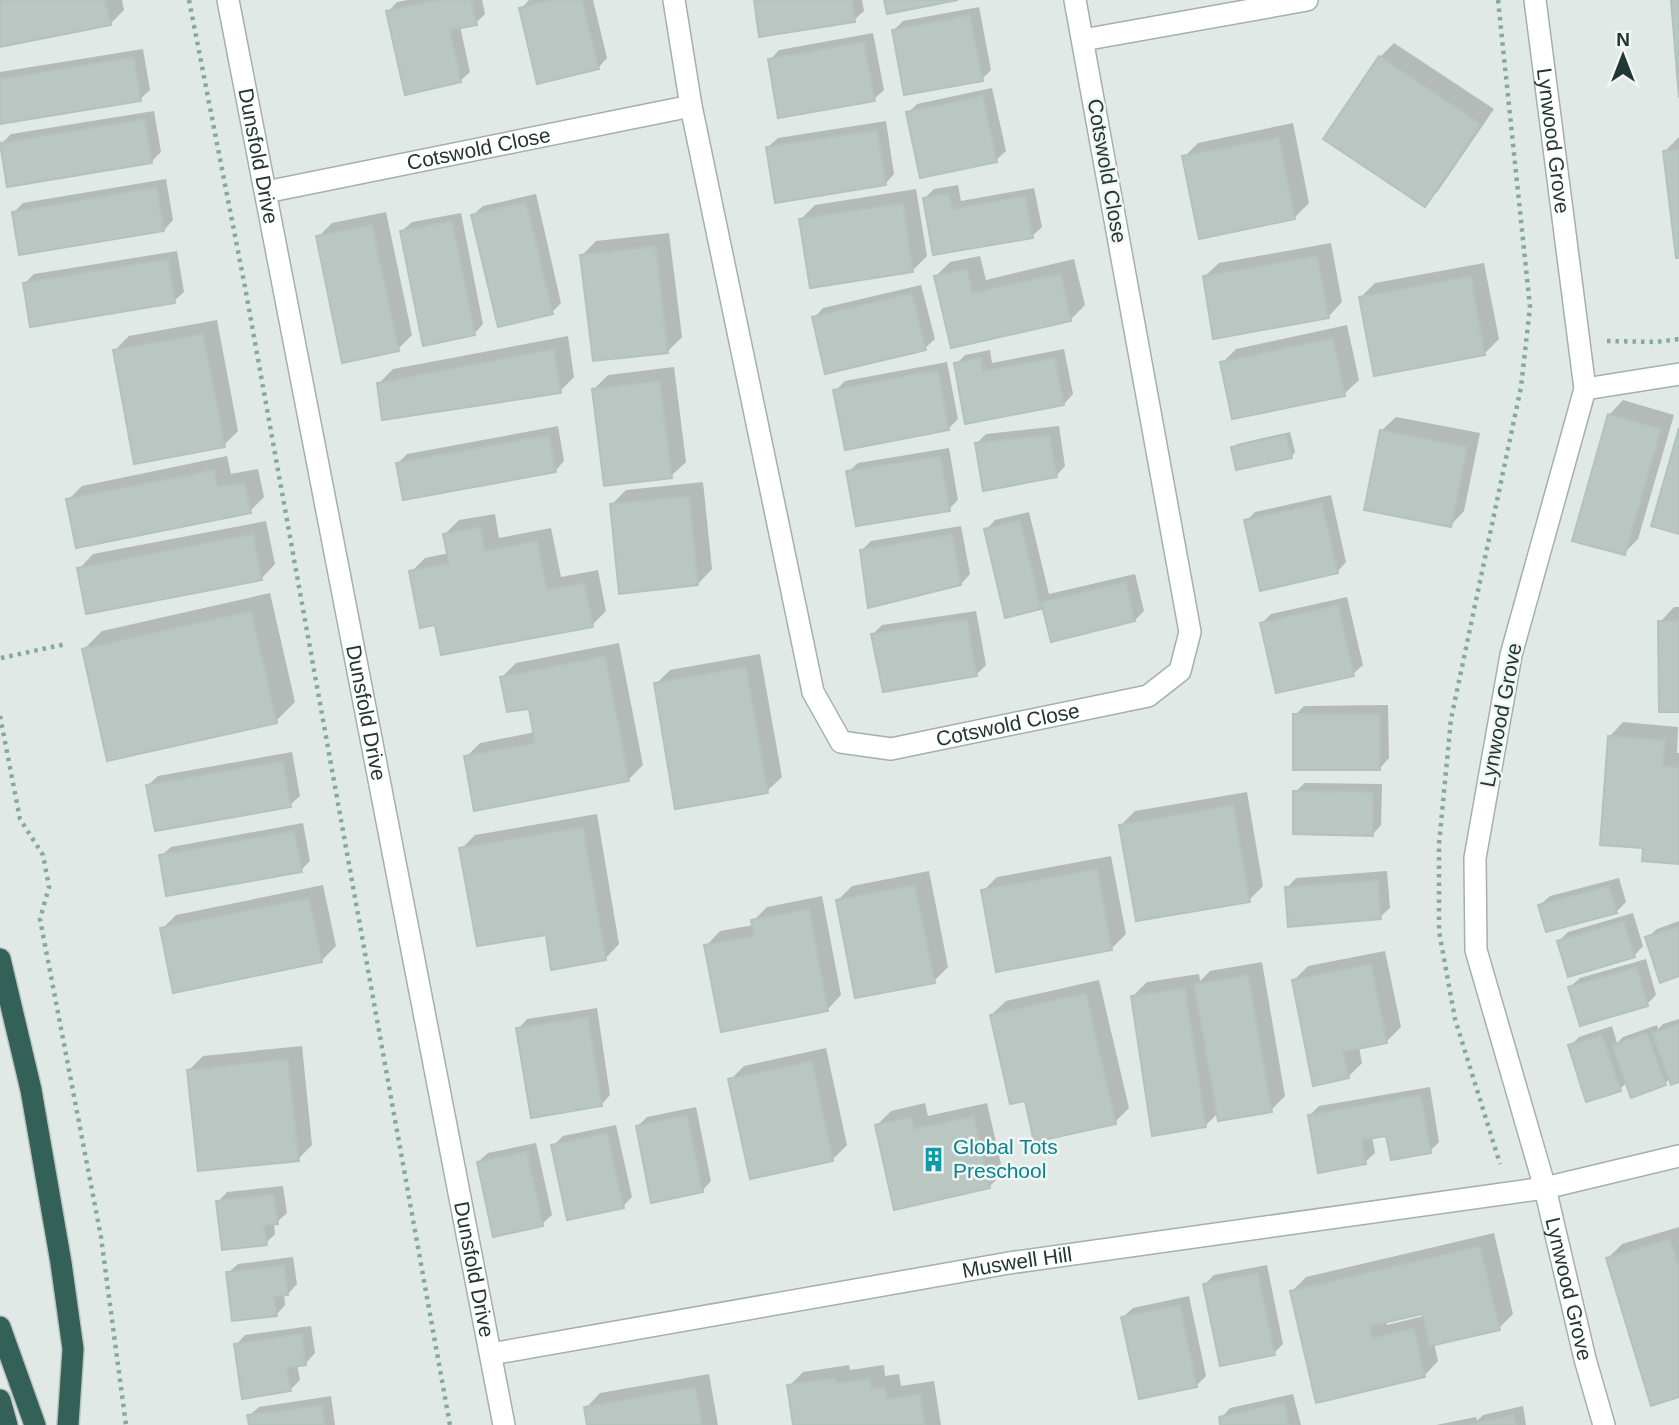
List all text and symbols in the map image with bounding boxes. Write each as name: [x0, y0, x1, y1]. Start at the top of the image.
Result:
north arrow: [1588, 21, 1658, 91]
text: N: [1616, 29, 1630, 50]
street label: Lynwood Grove: [1533, 67, 1574, 215]
street label: Dunsfold Drive: [234, 86, 283, 226]
street label: Cotswold Close: [1083, 97, 1131, 245]
street label: Cotswold Close: [405, 123, 552, 174]
street label: Lynwood Grove: [1475, 641, 1526, 789]
street label: Dunsfold Drive: [342, 643, 391, 782]
street label: Cotswold Close: [934, 698, 1082, 750]
place label: Global Tots Preschool: [953, 1135, 1058, 1182]
building icon: Global Tots Preschool: [919, 1145, 947, 1173]
street label: Dunsfold Drive: [450, 1199, 499, 1339]
street label: Lynwood Grove: [1541, 1215, 1597, 1363]
street label: Muswell Hill: [960, 1242, 1073, 1282]

